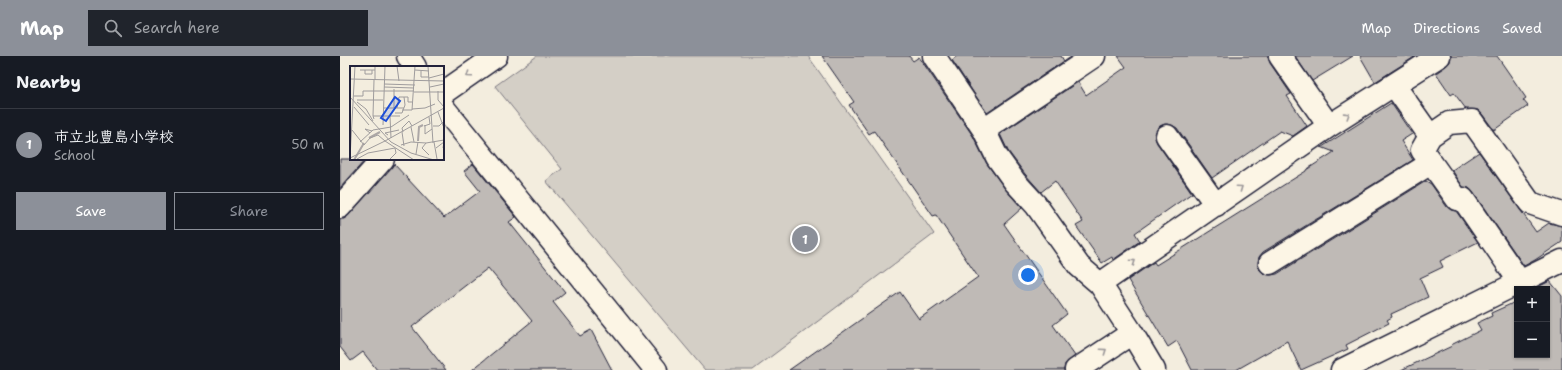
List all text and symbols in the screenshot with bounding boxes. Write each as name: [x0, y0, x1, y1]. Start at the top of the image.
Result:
search box: [88, 10, 368, 46]
text: Map: [20, 16, 64, 41]
icon: search: [102, 17, 124, 39]
text: Search here: [134, 18, 220, 38]
text: Map: [1362, 19, 1392, 37]
text: Directions: [1414, 19, 1480, 37]
text: Saved: [1502, 19, 1542, 37]
inset map: [350, 66, 444, 160]
one-way arrow: [467, 70, 474, 77]
text: Nearby: [16, 71, 81, 93]
one-way arrow: [1343, 112, 1350, 119]
text: 市立北豊島小学校: [54, 127, 174, 147]
text: 1: [26, 136, 32, 153]
text: 50 m: [291, 136, 324, 153]
text: School: [54, 147, 95, 164]
one-way arrow: [1235, 186, 1242, 193]
button: Save: [16, 192, 166, 230]
button: Share: [174, 192, 324, 230]
pin: 1: [792, 224, 818, 254]
one-way arrow: [1128, 260, 1135, 267]
your location: [1018, 265, 1038, 285]
map controls: [1514, 286, 1550, 358]
button: +: [1514, 286, 1550, 322]
button: −: [1514, 322, 1550, 358]
one-way arrow: [1100, 349, 1107, 356]

